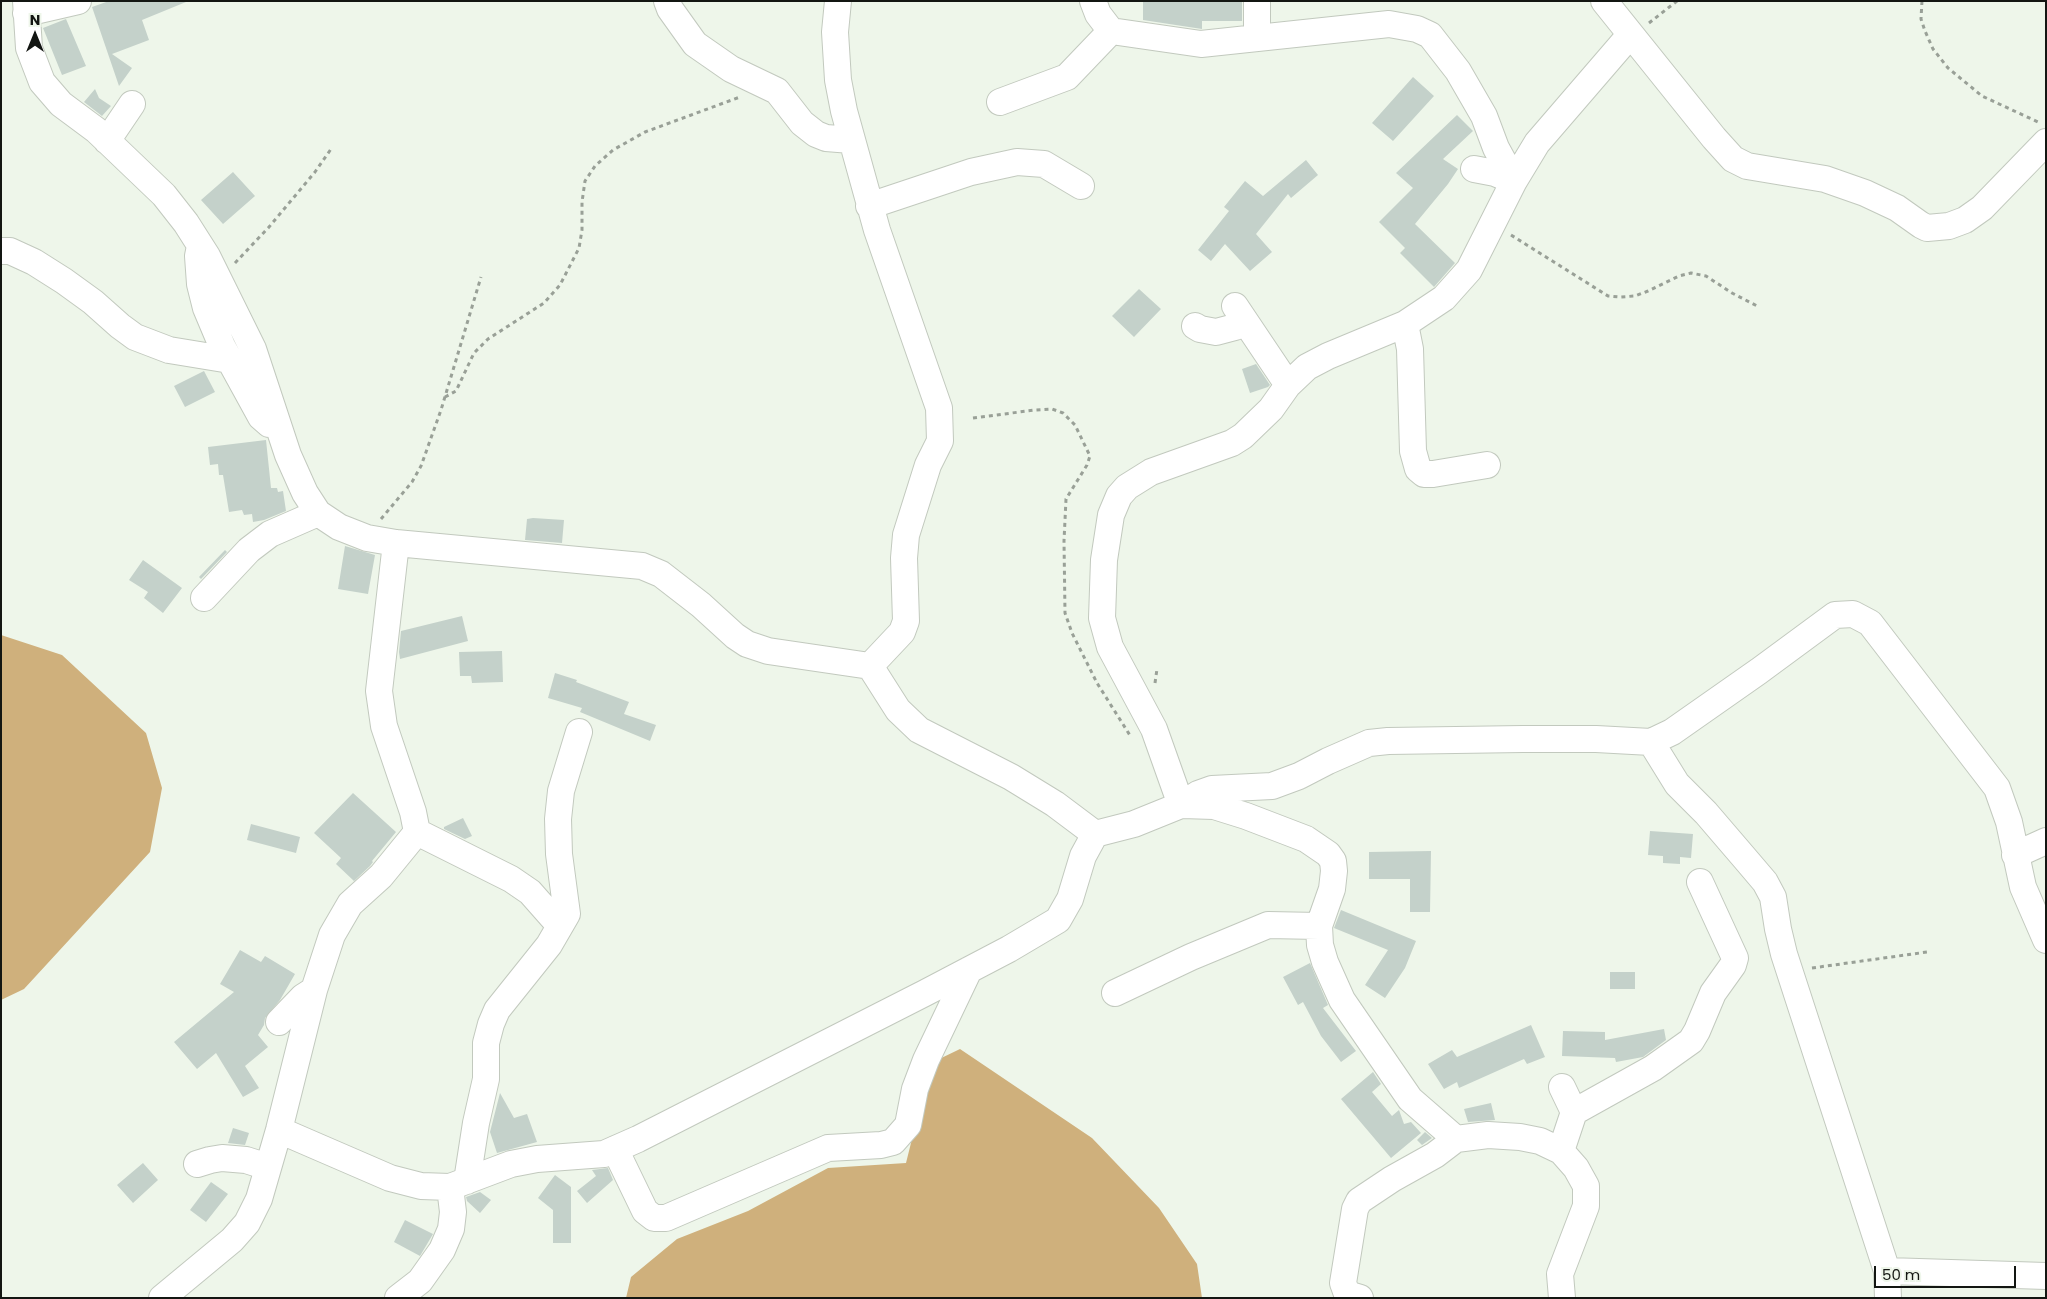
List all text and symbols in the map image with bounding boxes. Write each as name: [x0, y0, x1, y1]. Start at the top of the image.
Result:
north arrow: [10, 10, 60, 60]
text: N: [30, 10, 40, 30]
scale bar: [1877, 1256, 2020, 1288]
text: 50 m: [1882, 1264, 1920, 1285]

